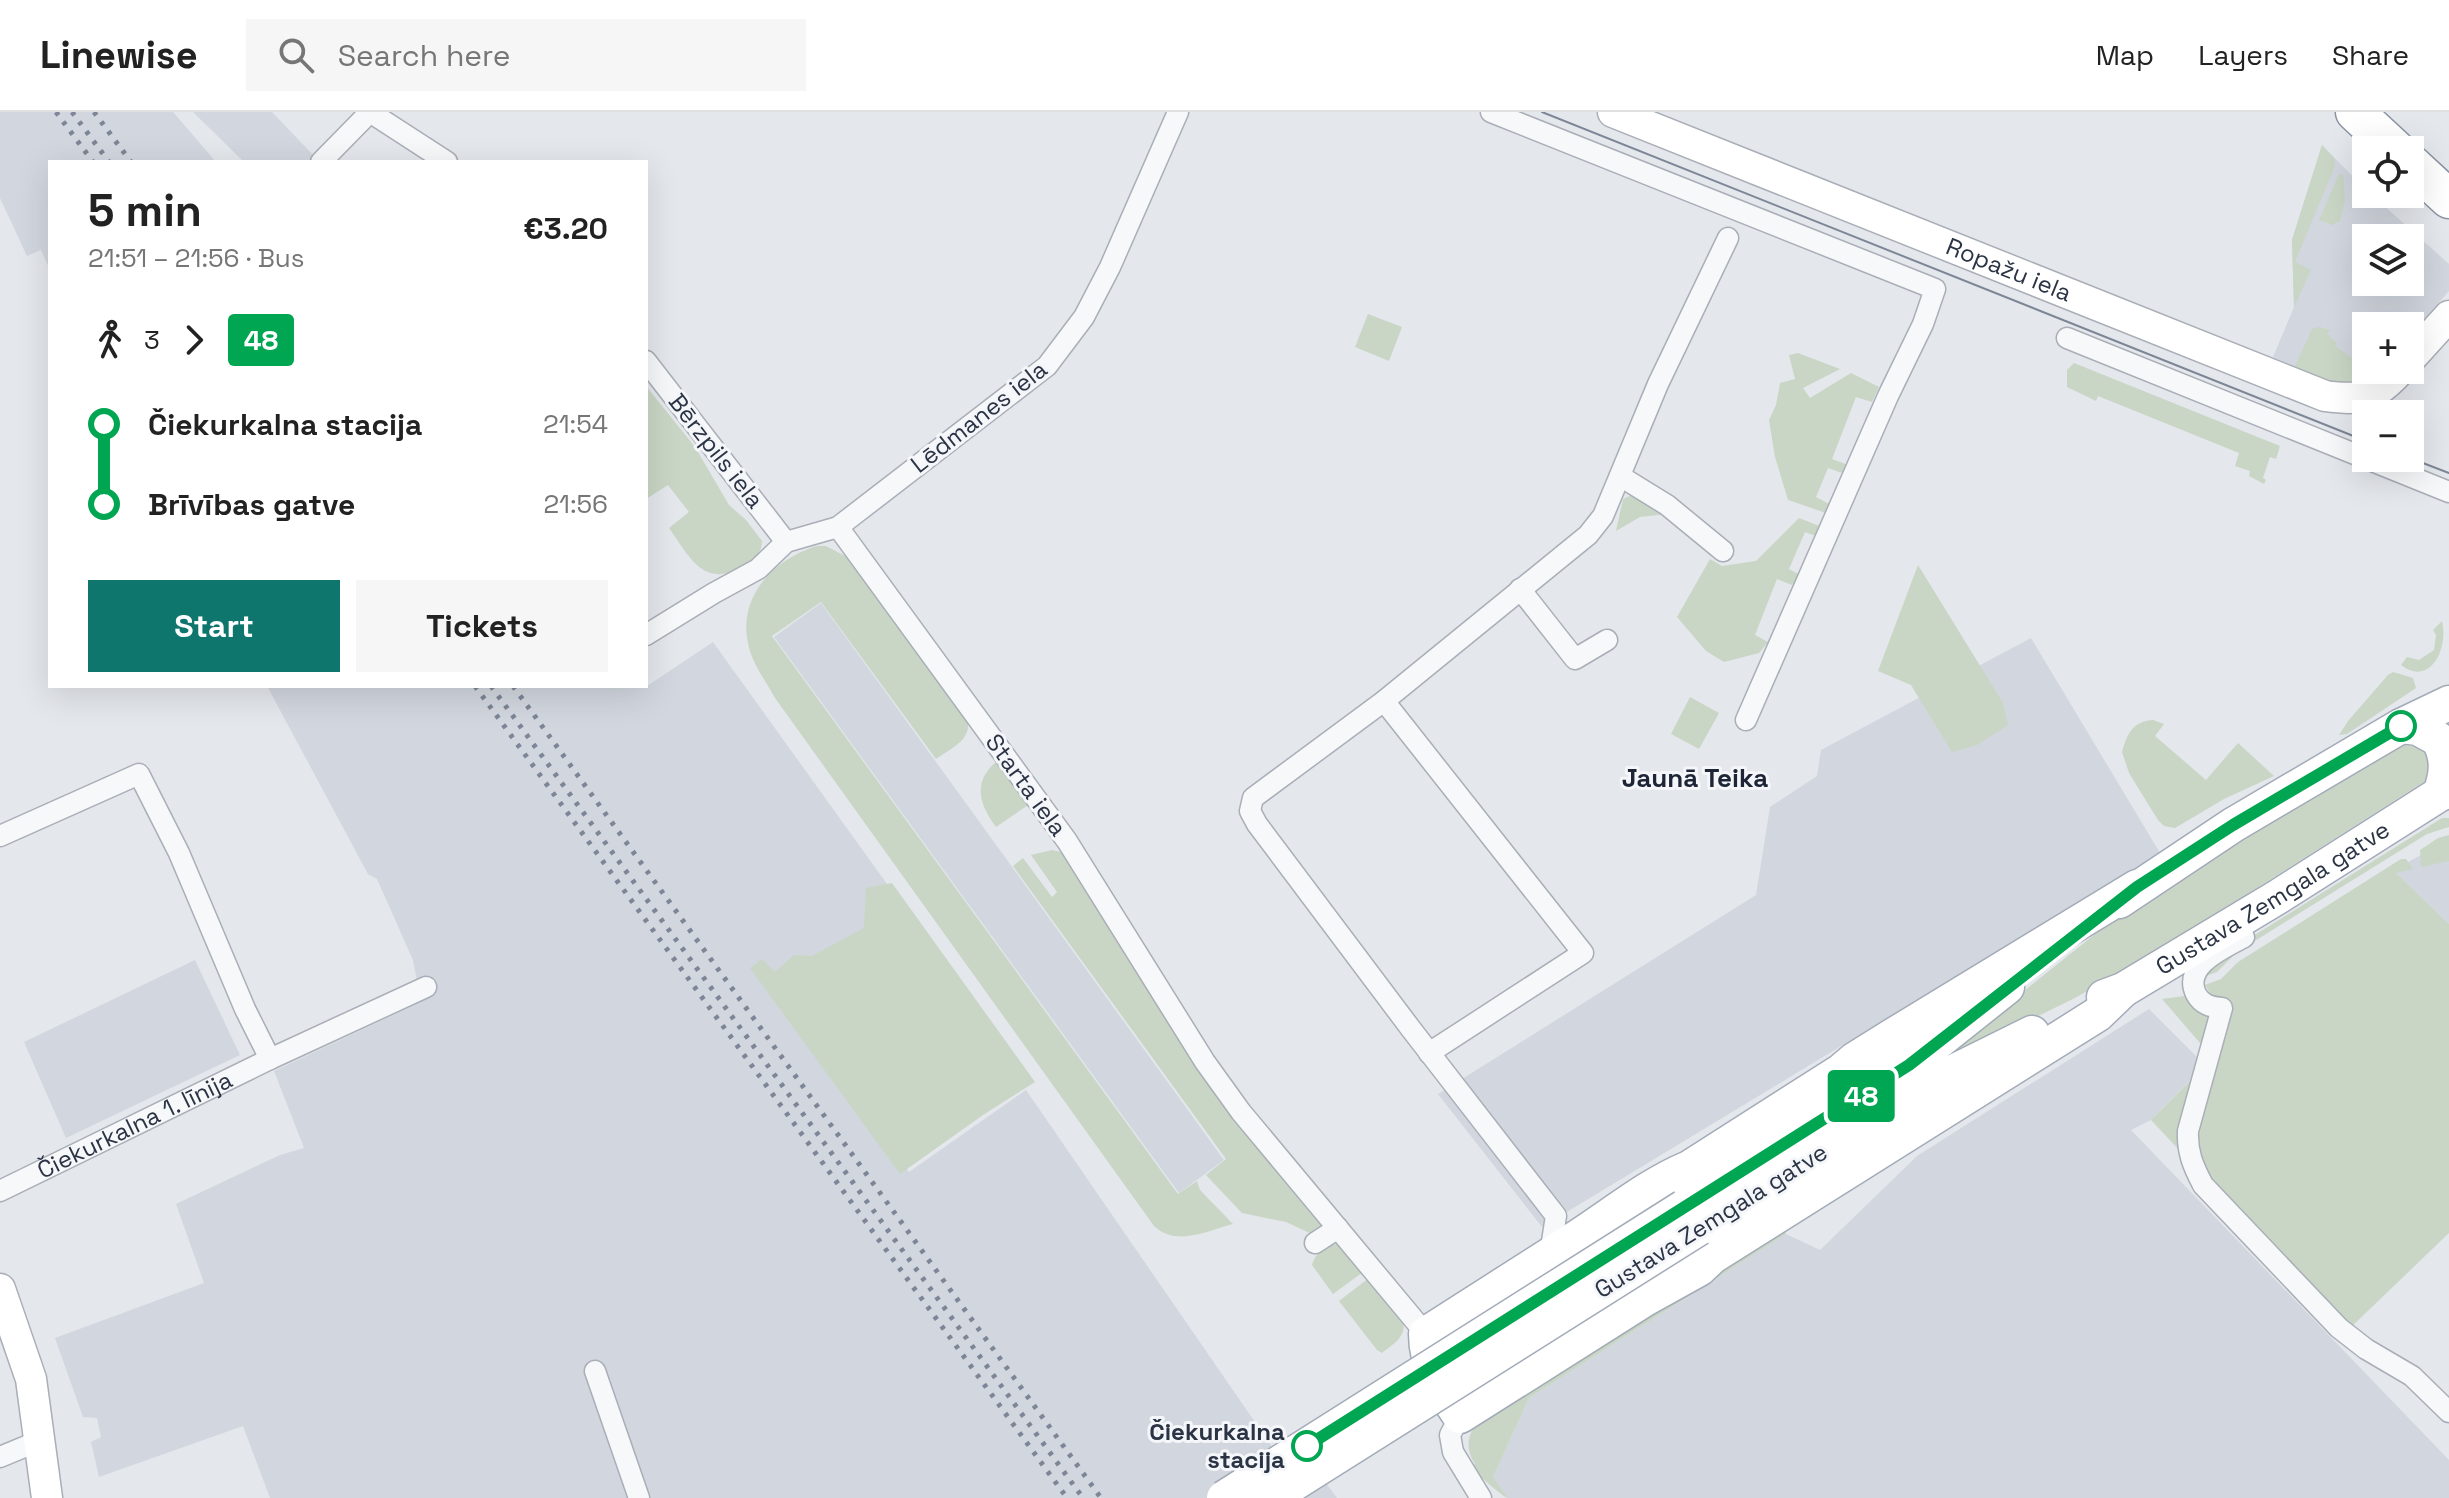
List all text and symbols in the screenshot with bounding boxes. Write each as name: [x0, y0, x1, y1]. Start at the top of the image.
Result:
search box: [246, 19, 806, 91]
text: Linewise: [40, 31, 198, 79]
icon: search: [274, 33, 318, 77]
text: Search here: [338, 36, 511, 75]
text: Map: [2096, 37, 2154, 73]
text: Layers: [2198, 37, 2288, 73]
text: Share: [2332, 37, 2409, 73]
map controls: [2352, 136, 2424, 472]
button: locate: [2352, 136, 2424, 208]
text: 5 min: [88, 183, 202, 239]
text: €3.20: [523, 209, 608, 248]
button: layers: [2352, 224, 2424, 296]
street label: Ropažu iela: [1942, 230, 2076, 308]
text: 21:51 – 21:56 · Bus: [88, 241, 304, 275]
button: +: [2352, 312, 2424, 384]
icon: walk: [88, 318, 132, 362]
icon: forward: [172, 318, 216, 362]
text: 48: [244, 322, 278, 358]
text: 3: [144, 323, 160, 357]
street label: Lēdmanes iela: [904, 354, 1053, 480]
street label: Bērzpils iela: [662, 387, 771, 515]
button: −: [2352, 400, 2424, 472]
text: Čiekurkalna stacija: [148, 405, 422, 444]
text: 21:54: [543, 407, 608, 441]
text: Brīvības gatve: [148, 485, 355, 524]
text: 21:56: [543, 487, 608, 521]
button: Start: [88, 580, 340, 672]
button: Tickets: [356, 580, 608, 672]
unlabelled marker: [2386, 711, 2416, 741]
street label: Starta iela: [979, 727, 1074, 842]
district label: Jaunā Teika: [1622, 761, 1768, 795]
street label: Gustava Zemgala gatve: [2150, 814, 2395, 982]
street label: Čiekurkalna 1. līnija: [32, 1064, 237, 1185]
line badge: 48: [1825, 1070, 1897, 1122]
text: 48: [1844, 1078, 1878, 1114]
street label: Gustava Zemgala gatve: [1588, 1136, 1833, 1305]
place label: Čiekurkalna stacija: [1149, 1416, 1285, 1475]
marker: Čiekurkalna stacija: [1292, 1431, 1322, 1461]

